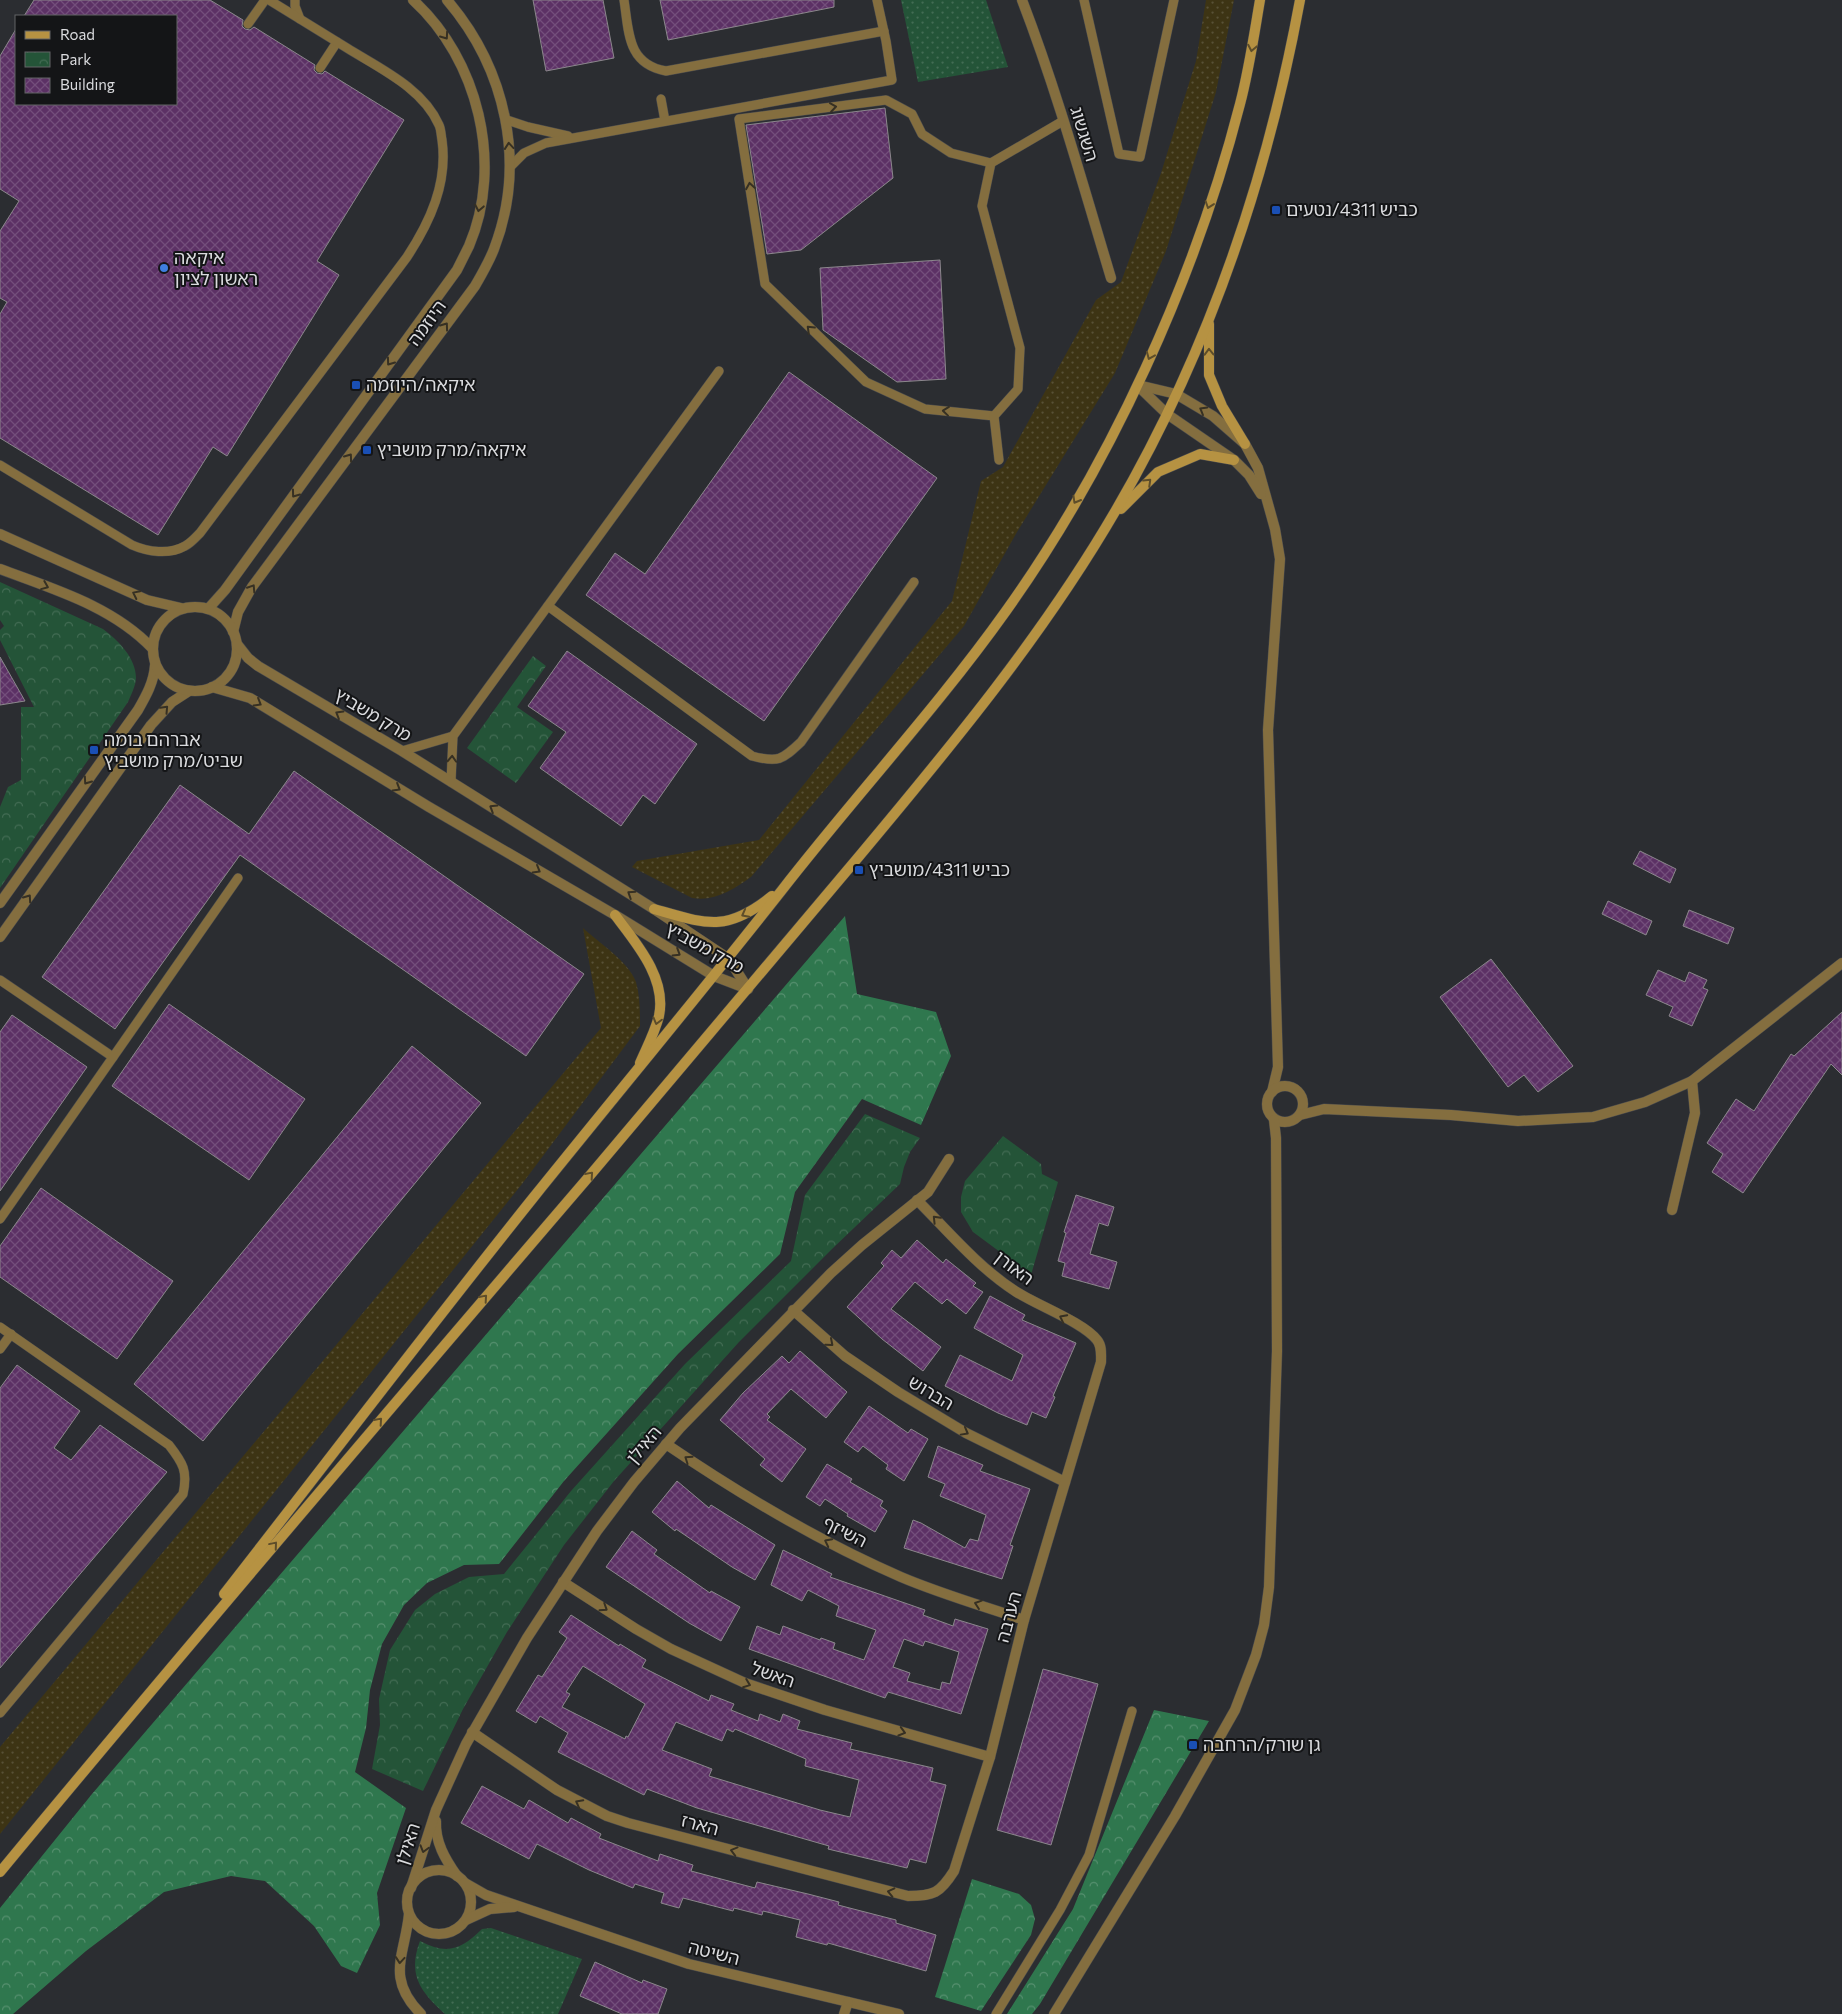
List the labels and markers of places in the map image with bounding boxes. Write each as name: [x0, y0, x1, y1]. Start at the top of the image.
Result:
place label: כביש 4311/נטעים: [1286, 198, 1418, 220]
marker: כביש 4311/נטעים: [1270, 204, 1282, 216]
place label: איקאה ראשון לציון: [174, 246, 258, 289]
marker: איקאה ראשון לציון: [158, 262, 170, 274]
place label: איקאה/היוזמה: [366, 373, 475, 395]
marker: איקאה/היוזמה: [350, 379, 362, 391]
place label: איקאה/מרק מושביץ: [377, 438, 526, 460]
marker: איקאה/מרק מושביץ: [361, 444, 373, 456]
place label: אברהם בומה שביט/מרק מושביץ: [104, 728, 243, 771]
marker: אברהם בומה שביט/מרק מושביץ: [88, 744, 100, 756]
place label: כביש 4311/מושביץ: [869, 858, 1010, 880]
marker: כביש 4311/מושביץ: [853, 864, 865, 876]
place label: גן שורק/הרחבה: [1203, 1733, 1321, 1755]
marker: גן שורק/הרחבה: [1187, 1739, 1199, 1751]

